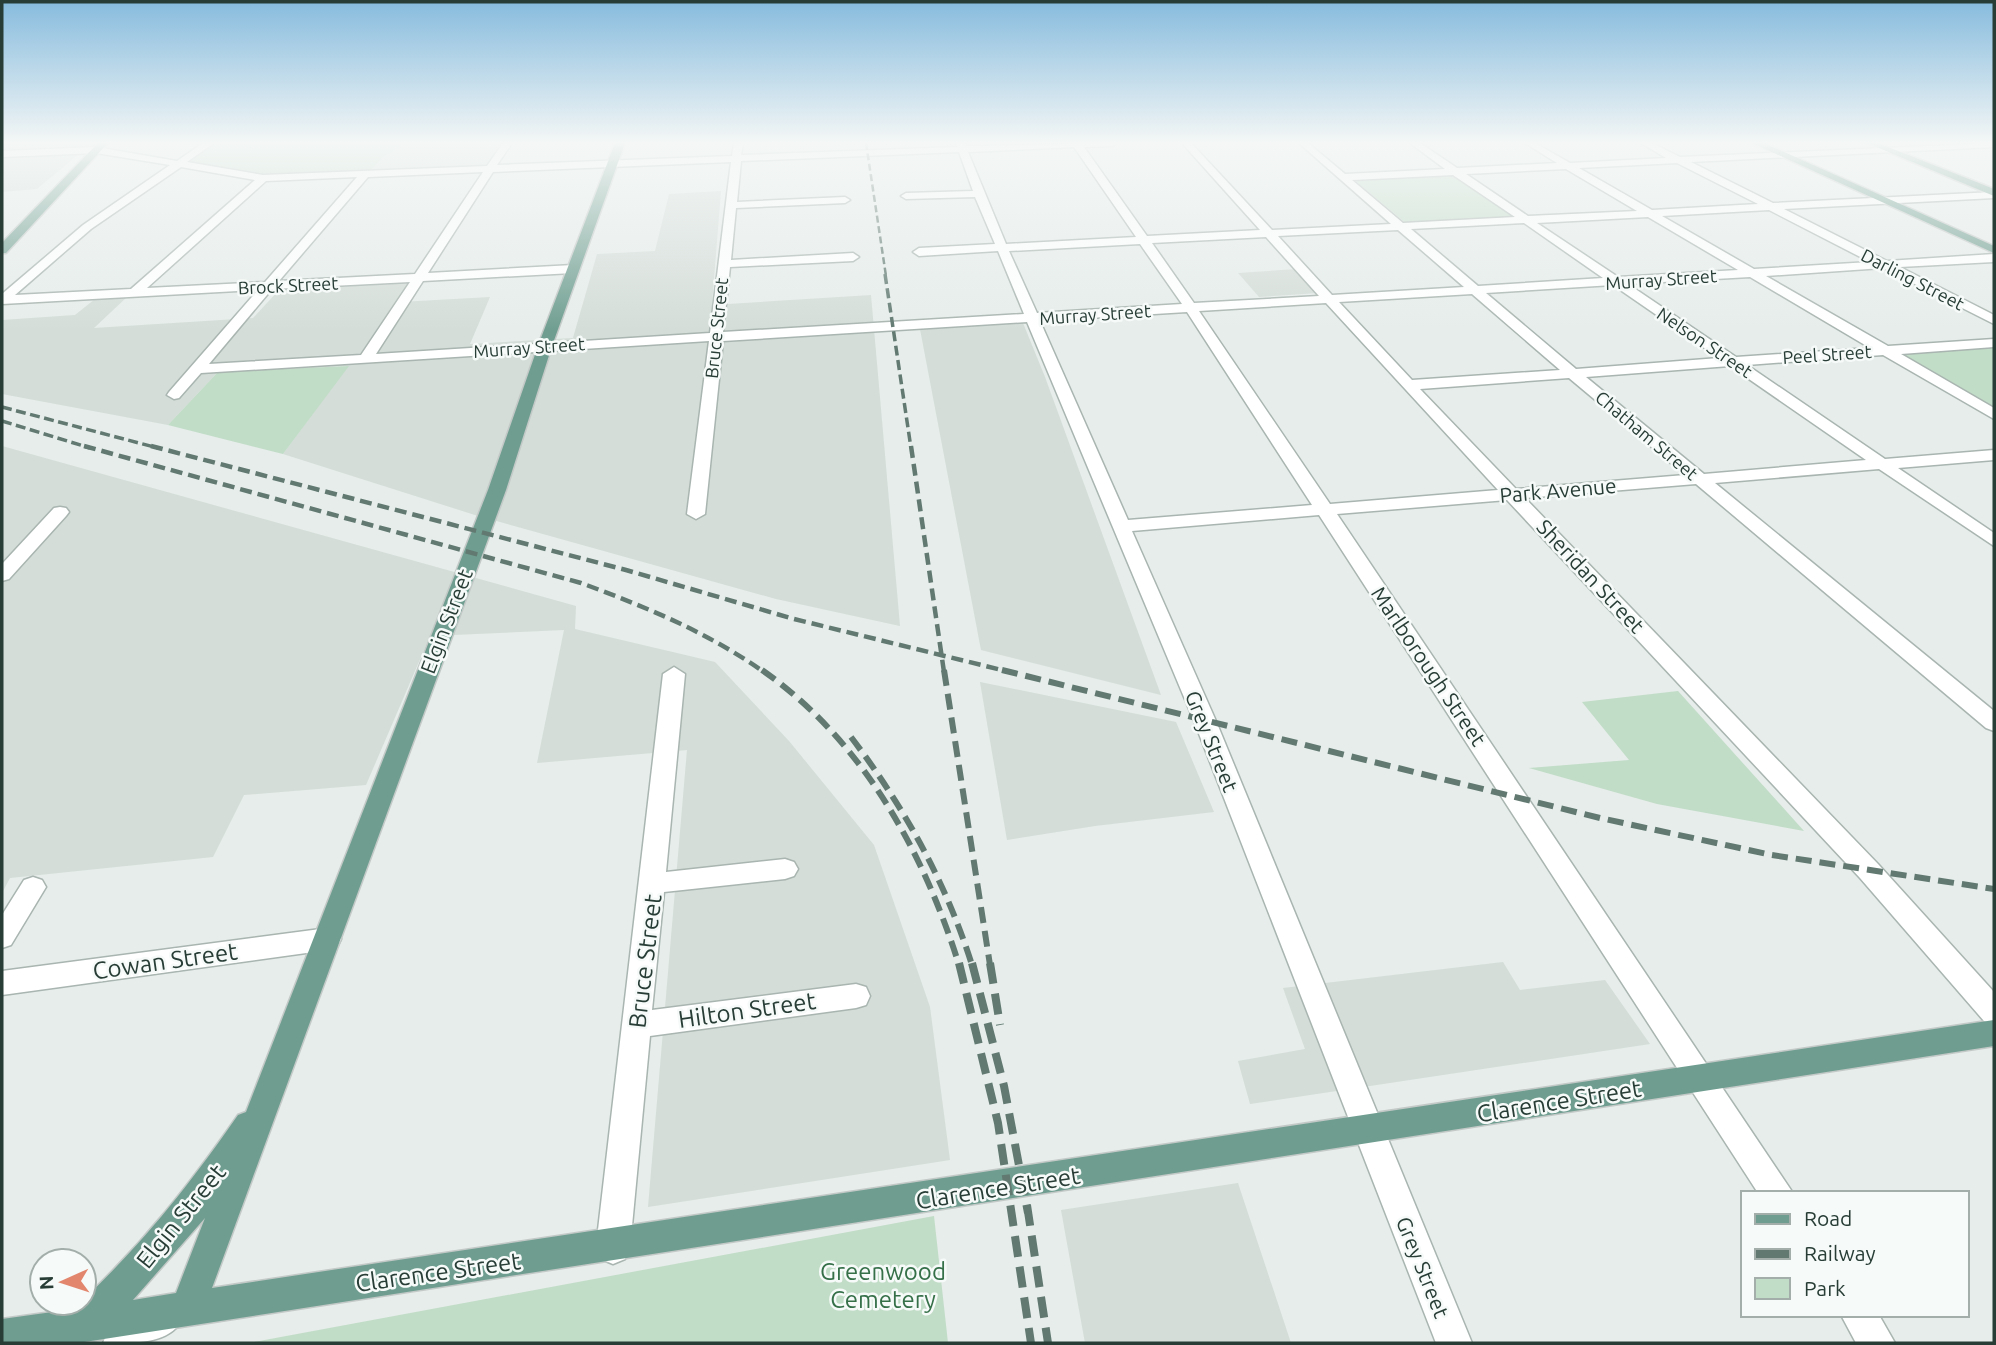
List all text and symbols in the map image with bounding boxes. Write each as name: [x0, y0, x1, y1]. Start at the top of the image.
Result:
street label: Darling Street: [1858, 244, 1968, 314]
street label: Murray Street: [1605, 265, 1717, 293]
street label: Brock Street: [237, 272, 339, 298]
street label: Bruce Street: [701, 277, 731, 379]
street label: Murray Street: [1039, 300, 1151, 328]
street label: Nelson Street: [1654, 303, 1756, 381]
street label: Murray Street: [473, 333, 585, 361]
street label: Peel Street: [1782, 341, 1872, 367]
street label: Chatham Street: [1592, 386, 1702, 484]
street label: Park Avenue: [1499, 473, 1617, 507]
street label: Sheridan Street: [1532, 514, 1650, 638]
street label: Elgin Street: [415, 565, 477, 677]
street label: Marlborough Street: [1367, 582, 1491, 750]
street label: Grey Street: [1181, 687, 1243, 795]
street label: Bruce Street: [623, 892, 667, 1030]
street label: Cowan Street: [91, 937, 240, 985]
street label: Hilton Street: [677, 987, 818, 1033]
street label: Clarence Street: [1475, 1075, 1644, 1127]
street label: Elgin Street: [131, 1158, 231, 1273]
street label: Clarence Street: [914, 1162, 1083, 1214]
legend: [1741, 1191, 1968, 1317]
text: Road: [1804, 1206, 1852, 1230]
street label: Grey Street: [1392, 1213, 1454, 1321]
text: Railway: [1804, 1241, 1876, 1265]
north arrow: [28, 1247, 98, 1317]
street label: Clarence Street: [354, 1247, 523, 1297]
park label: Greenwood Cemetery: [820, 1258, 946, 1313]
text: N: [35, 1275, 57, 1291]
text: Park: [1804, 1276, 1846, 1300]

